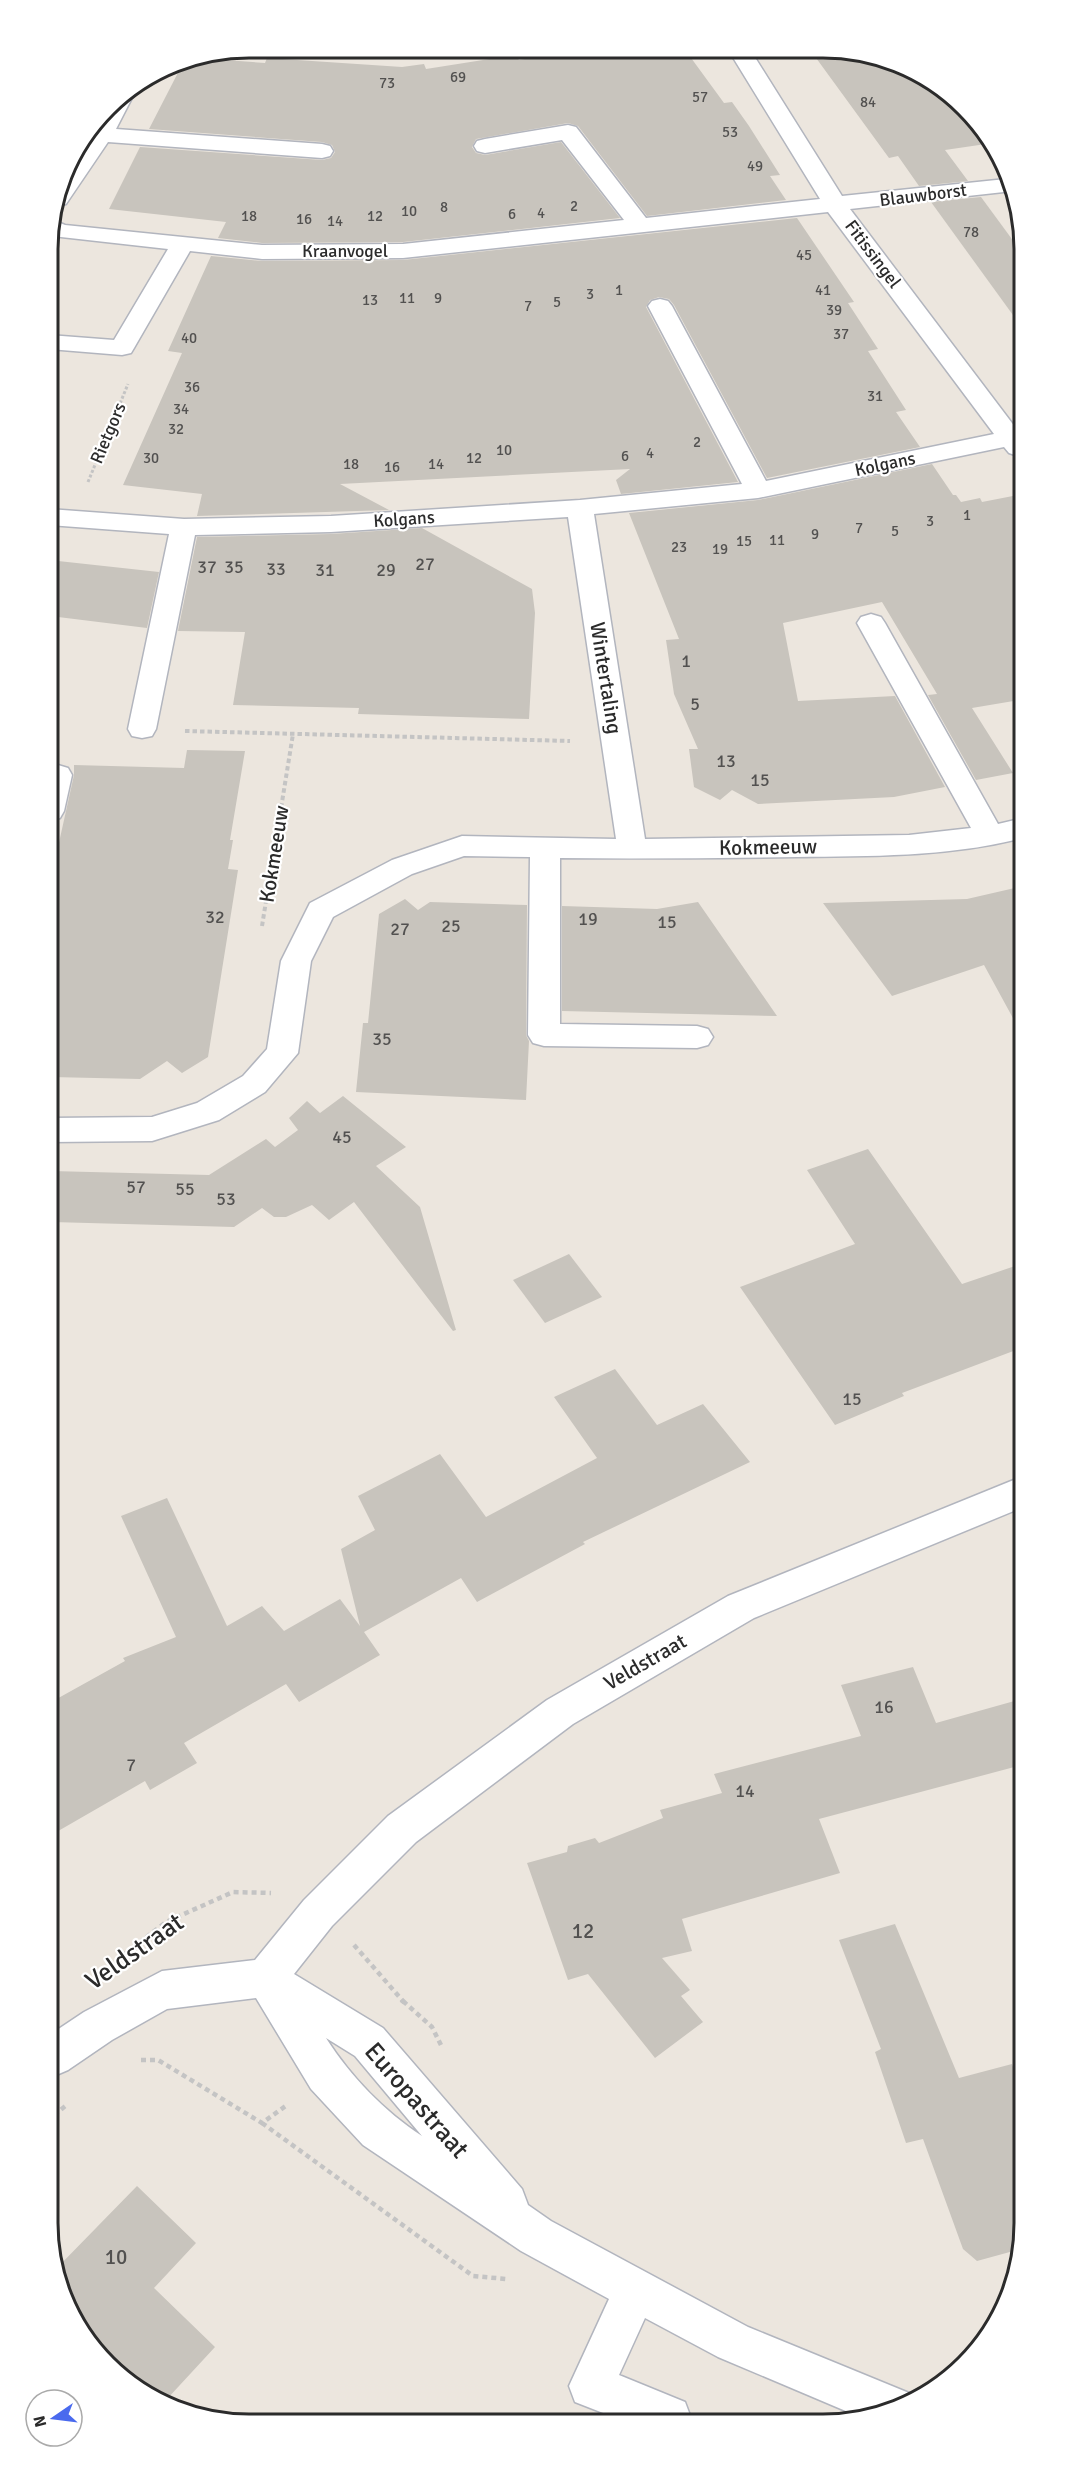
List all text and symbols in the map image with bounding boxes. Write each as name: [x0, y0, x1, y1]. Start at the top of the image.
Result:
house number: 69: [450, 68, 466, 86]
house number: 73: [379, 74, 395, 92]
house number: 57: [692, 88, 708, 106]
house number: 84: [860, 93, 876, 111]
house number: 53: [722, 123, 738, 141]
house number: 49: [747, 157, 763, 175]
street label: Blauwborst: [878, 179, 968, 211]
house number: 2: [570, 197, 578, 215]
house number: 8: [440, 198, 448, 216]
house number: 10: [401, 202, 417, 220]
house number: 4: [537, 204, 545, 222]
house number: 6: [508, 205, 516, 223]
house number: 18: [241, 207, 257, 225]
house number: 12: [367, 207, 383, 225]
house number: 16: [296, 210, 312, 228]
house number: 14: [327, 212, 343, 230]
street label: Fitissingel: [840, 216, 906, 292]
house number: 78: [963, 223, 979, 241]
street label: Kraanvogel: [302, 240, 388, 262]
house number: 45: [796, 246, 812, 264]
house number: 1: [615, 281, 623, 299]
house number: 41: [815, 281, 831, 299]
house number: 3: [586, 285, 594, 303]
house number: 11: [399, 289, 415, 307]
house number: 9: [434, 289, 442, 307]
house number: 13: [362, 291, 378, 309]
house number: 5: [553, 293, 561, 311]
house number: 7: [524, 297, 532, 315]
house number: 39: [826, 301, 842, 319]
house number: 37: [833, 325, 849, 343]
house number: 40: [181, 329, 197, 347]
house number: 36: [184, 378, 200, 396]
house number: 31: [867, 387, 883, 405]
street label: Rietgors: [85, 399, 131, 467]
house number: 34: [173, 400, 189, 418]
house number: 32: [168, 420, 184, 438]
house number: 2: [693, 433, 701, 451]
house number: 10: [496, 441, 512, 459]
house number: 4: [646, 444, 654, 462]
house number: 6: [621, 447, 629, 465]
street label: Kolgans: [853, 447, 917, 481]
house number: 30: [143, 449, 159, 467]
house number: 12: [466, 449, 482, 467]
house number: 18: [343, 455, 359, 473]
house number: 14: [428, 455, 444, 473]
house number: 16: [384, 458, 400, 476]
street label: Kolgans: [373, 506, 435, 532]
house number: 1: [963, 506, 971, 524]
house number: 3: [926, 512, 934, 530]
house number: 7: [855, 519, 863, 537]
house number: 5: [891, 522, 899, 540]
house number: 9: [811, 525, 819, 543]
house number: 11: [769, 531, 785, 549]
house number: 15: [736, 532, 752, 550]
house number: 23: [671, 538, 687, 556]
house number: 19: [712, 540, 728, 558]
house number: 27: [415, 553, 435, 575]
house number: 37: [197, 556, 217, 578]
house number: 35: [224, 556, 244, 578]
house number: 33: [266, 558, 286, 580]
house number: 31: [315, 559, 335, 581]
house number: 29: [376, 559, 396, 581]
street label: Wintertaling: [584, 620, 628, 736]
house number: 1: [681, 650, 691, 672]
house number: 5: [690, 693, 700, 715]
house number: 13: [716, 750, 736, 772]
house number: 15: [750, 769, 770, 791]
street label: Kokmeeuw: [253, 804, 295, 904]
street label: Kokmeeuw: [719, 833, 817, 861]
house number: 32: [205, 906, 225, 928]
house number: 19: [578, 908, 598, 930]
house number: 15: [657, 911, 677, 933]
house number: 25: [441, 915, 461, 937]
house number: 27: [390, 918, 410, 940]
house number: 35: [372, 1028, 392, 1050]
house number: 45: [332, 1126, 352, 1148]
house number: 57: [126, 1176, 146, 1198]
house number: 55: [175, 1178, 195, 1200]
house number: 53: [216, 1188, 236, 1210]
house number: 15: [842, 1388, 862, 1410]
street label: Veldstraat: [599, 1628, 691, 1696]
house number: 16: [874, 1696, 894, 1718]
house number: 7: [126, 1754, 136, 1776]
house number: 14: [735, 1780, 755, 1802]
street label: Veldstraat: [79, 1906, 190, 1997]
house number: 12: [572, 1918, 594, 1944]
street label: Europastraat: [357, 2036, 475, 2165]
house number: 10: [105, 2244, 127, 2270]
north arrow: [24, 2388, 84, 2448]
text: N: [29, 2414, 51, 2429]

